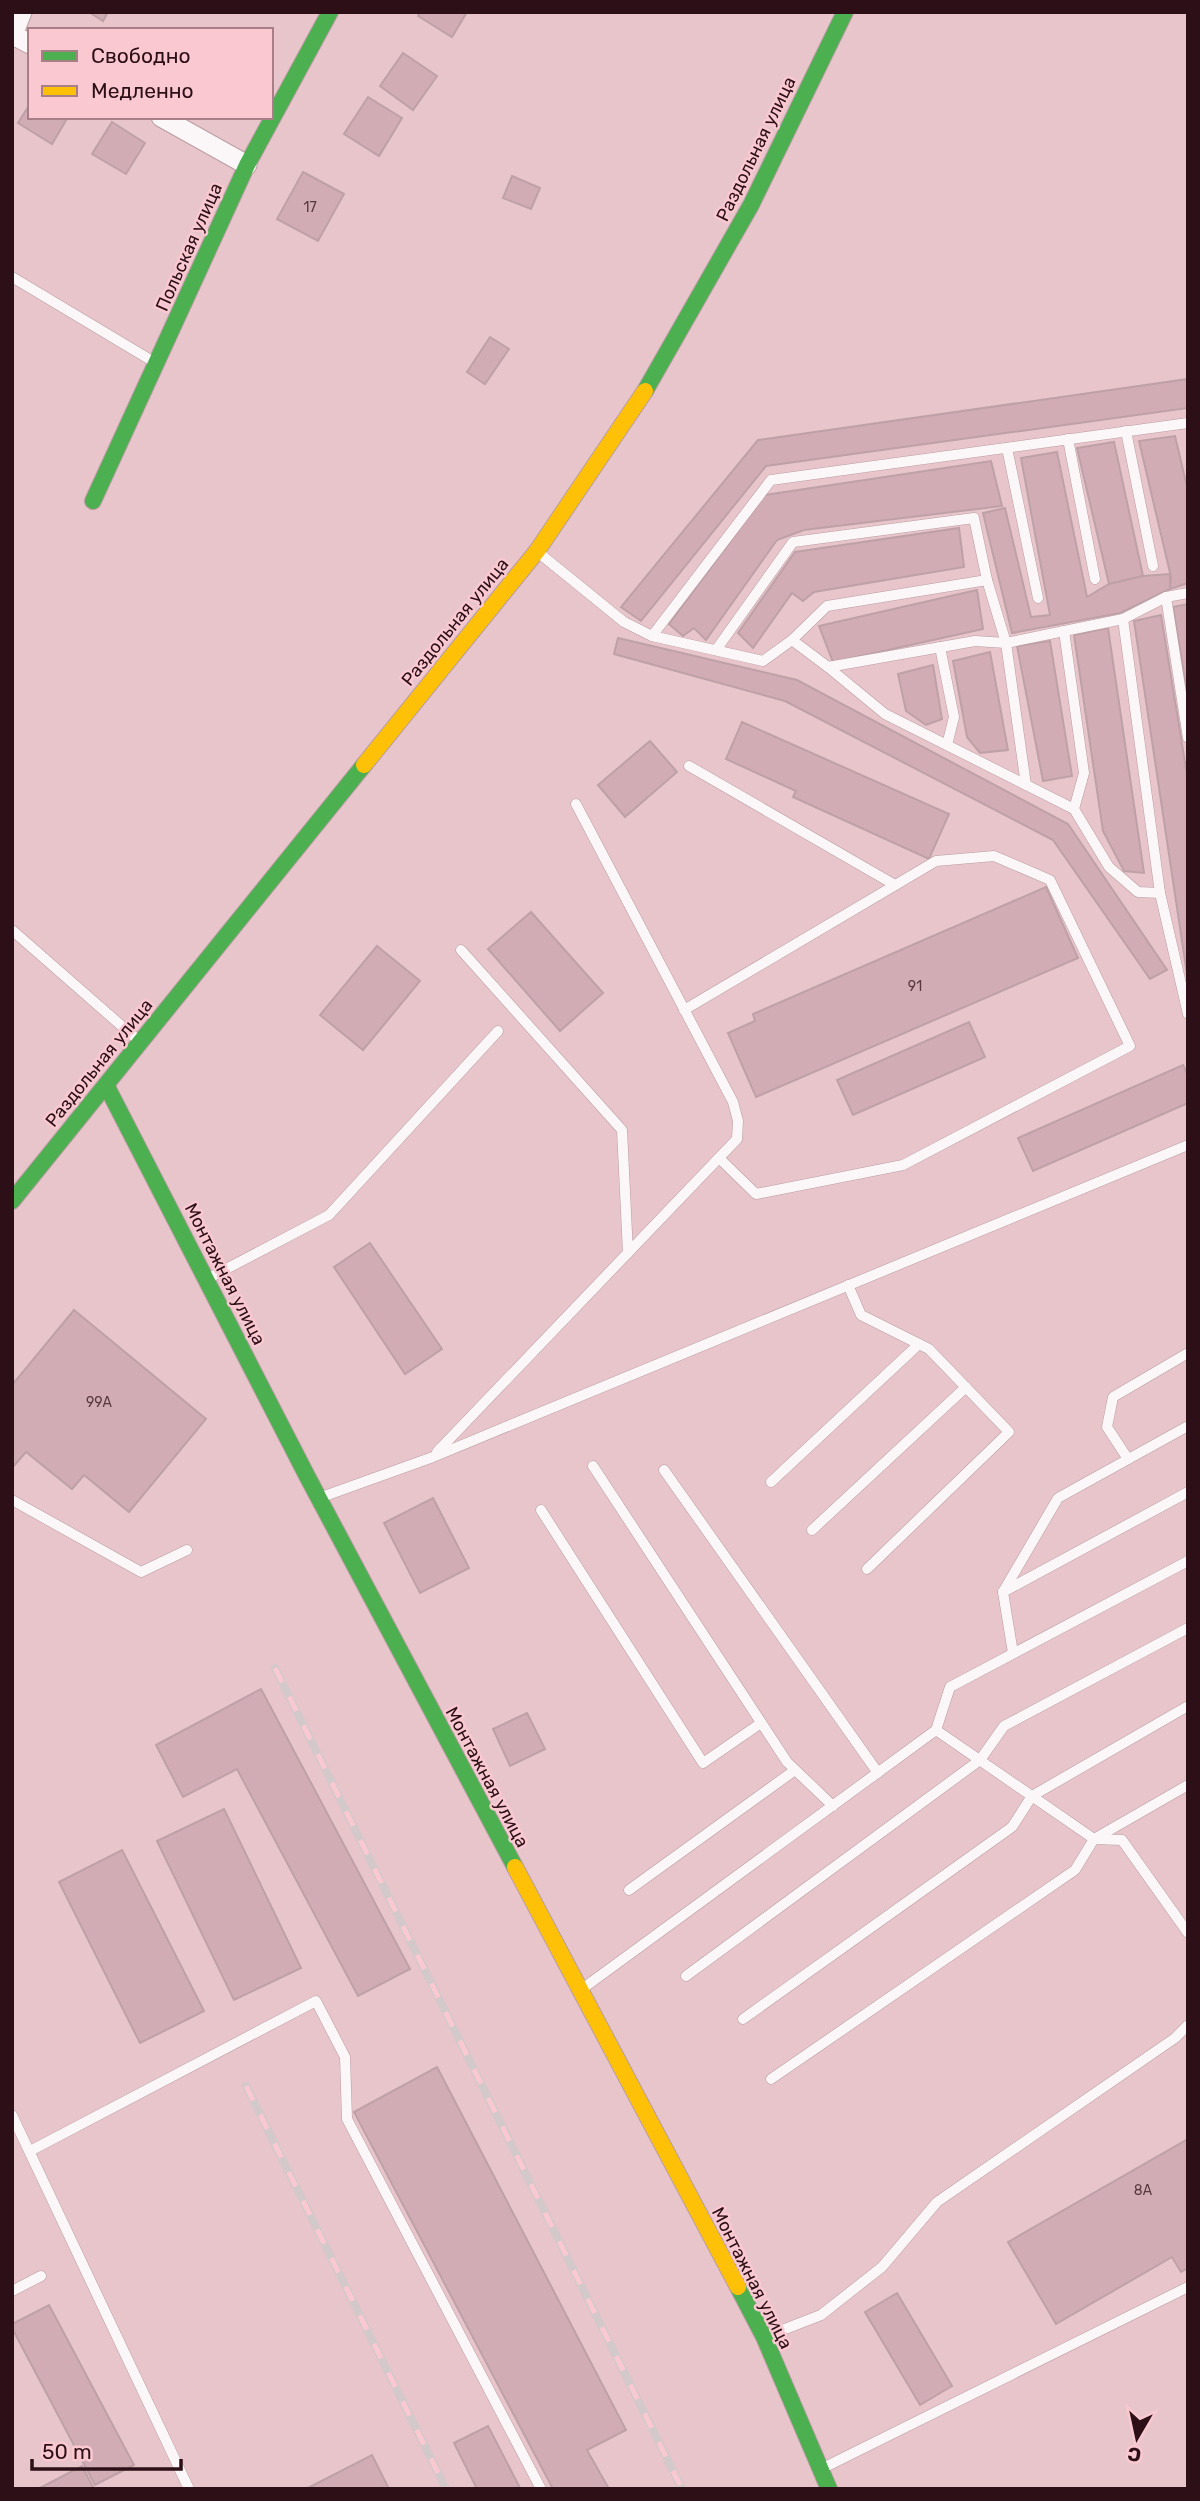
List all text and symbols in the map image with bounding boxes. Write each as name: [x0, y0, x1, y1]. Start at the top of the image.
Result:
legend: [28, 28, 273, 119]
text: Свободно: [91, 43, 191, 68]
street label: Раздольная улица: [711, 73, 801, 225]
text: Медленно: [91, 78, 194, 103]
street label: Польская улица: [151, 179, 227, 315]
house number: 17: [303, 199, 317, 216]
street label: Раздольная улица: [397, 554, 513, 690]
house number: 91: [908, 978, 922, 995]
street label: Раздольная улица: [41, 995, 157, 1131]
street label: Монтажная улица: [180, 1200, 270, 1348]
house number: 99А: [86, 1394, 113, 1411]
street label: Монтажная улица: [441, 1703, 533, 1851]
house number: 8А: [1134, 2182, 1153, 2199]
street label: Монтажная улица: [707, 2204, 797, 2352]
north arrow: [1102, 2403, 1172, 2473]
scale bar: [32, 2428, 180, 2472]
text: 50 m: [42, 2439, 92, 2464]
text: С: [1126, 2442, 1143, 2467]

